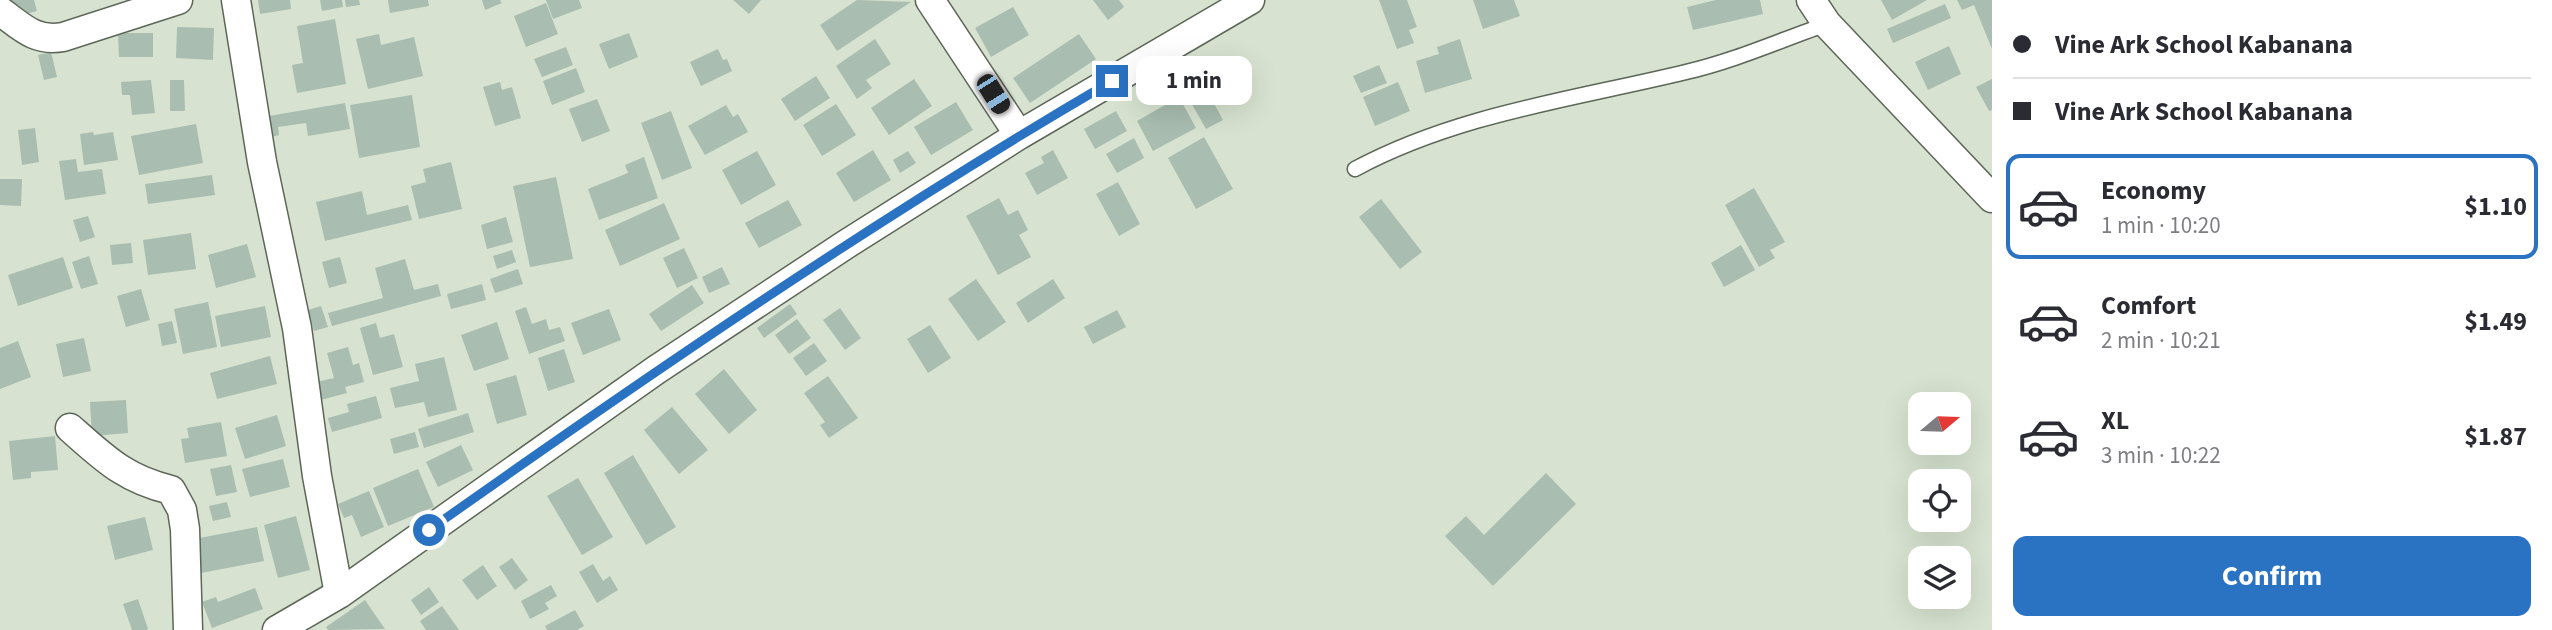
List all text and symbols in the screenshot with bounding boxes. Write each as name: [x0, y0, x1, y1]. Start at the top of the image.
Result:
text: Vine Ark School Kabanana: [2055, 26, 2353, 63]
callout: 1 min: [1136, 56, 1252, 106]
text: 1 min: [1166, 64, 1222, 97]
route end: [1096, 65, 1128, 97]
car: [973, 71, 1014, 117]
text: Vine Ark School Kabanana: [2055, 93, 2353, 130]
text: Economy: [2101, 172, 2206, 209]
icon: car: [2017, 175, 2080, 238]
text: $1.10: [2464, 188, 2527, 225]
text: 1 min · 10:20: [2101, 209, 2221, 242]
text: Comfort: [2101, 287, 2196, 324]
icon: car: [2017, 290, 2080, 353]
text: $1.49: [2464, 303, 2527, 340]
text: 2 min · 10:21: [2101, 324, 2221, 357]
north arrow: [1908, 392, 1970, 455]
map controls: [1908, 392, 1971, 609]
text: XL: [2101, 402, 2129, 439]
icon: car: [2017, 405, 2080, 468]
text: $1.87: [2464, 418, 2527, 455]
text: 3 min · 10:22: [2101, 439, 2221, 472]
button: locate: [1908, 469, 1971, 532]
route start: [413, 514, 445, 546]
button: Confirm: [2013, 536, 2531, 616]
button: layers: [1908, 546, 1971, 609]

